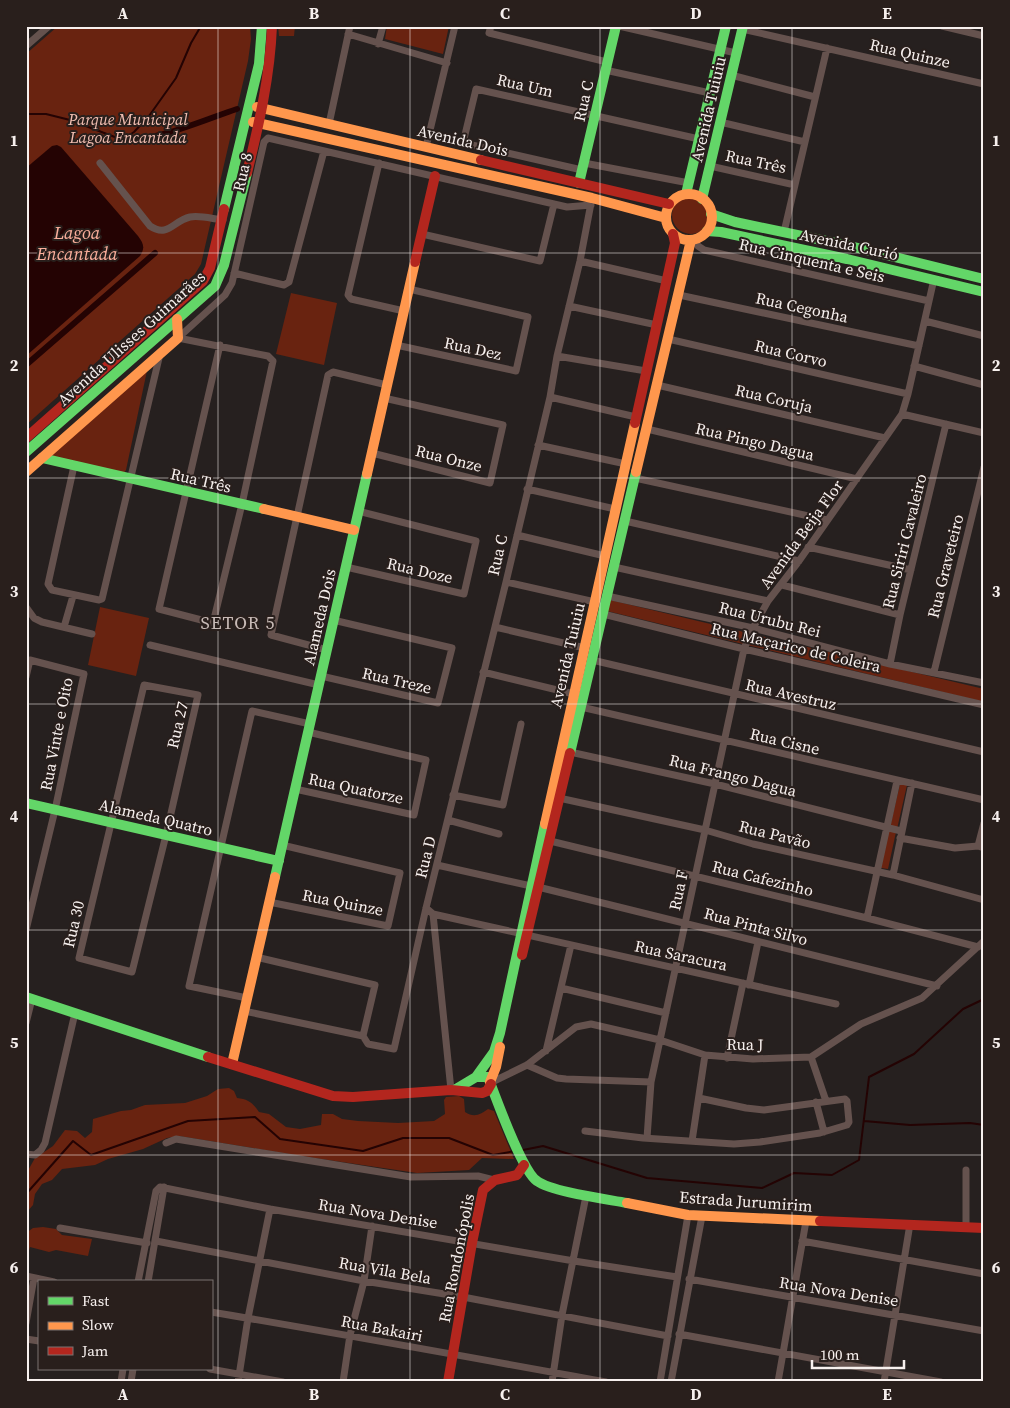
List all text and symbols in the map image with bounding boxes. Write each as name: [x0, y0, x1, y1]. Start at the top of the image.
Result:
text: A: [118, 2, 129, 24]
text: B: [309, 2, 320, 24]
text: C: [500, 2, 510, 24]
text: D: [690, 2, 702, 24]
text: E: [882, 2, 892, 24]
street label: Rua Quinze: [868, 33, 952, 73]
street label: Avenida Tuiuiu: [685, 54, 731, 164]
street label: Rua Um: [495, 68, 555, 102]
street label: Rua C: [568, 78, 598, 124]
park label: Parque Municipal Lagoa Encantada: [67, 108, 188, 148]
street label: Avenida Dois: [415, 119, 511, 161]
text: 1: [10, 129, 18, 151]
text: 1: [992, 129, 1000, 151]
street label: Rua Três: [723, 144, 789, 178]
street label: Rua 8: [227, 150, 257, 194]
water label: Lagoa Encantada: [35, 220, 118, 266]
street label: Avenida Curió: [798, 223, 901, 265]
street label: Rua Cinquenta e Seis: [737, 233, 887, 287]
street label: Avenida Ulisses Guimarães: [52, 266, 210, 410]
street label: Rua Cegonha: [754, 286, 851, 328]
street label: Rua Dez: [442, 331, 504, 365]
street label: Rua Corvo: [753, 334, 830, 372]
text: 2: [10, 354, 19, 376]
text: 2: [992, 354, 1001, 376]
street label: Rua Coruja: [733, 378, 816, 418]
street label: Rua Pingo Dagua: [693, 417, 817, 466]
street label: Rua Onze: [413, 439, 485, 477]
street label: Rua Três: [168, 462, 234, 498]
street label: Rua Siriri Cavaleiro: [877, 471, 931, 611]
street label: Avenida Beija Flor: [754, 475, 848, 593]
street label: Rua Graveteiro: [921, 512, 969, 620]
street label: Rua C: [482, 532, 512, 578]
street label: Rua Doze: [385, 552, 455, 588]
street label: Alameda Dois: [297, 566, 341, 667]
text: 3: [10, 580, 19, 602]
text: 3: [992, 580, 1001, 602]
street label: Rua Urubu Rei: [717, 596, 823, 642]
street label: Avenida Tuiuiu: [544, 600, 590, 710]
district label: SETOR 5: [201, 610, 275, 635]
street label: Rua Maçarico de Coleira: [709, 617, 884, 677]
street label: Rua Treze: [360, 661, 434, 699]
street label: Rua Avestruz: [743, 673, 839, 715]
street label: Rua Vinte e Oito: [34, 675, 78, 792]
street label: Rua 27: [161, 699, 193, 751]
street label: Rua Cisne: [748, 722, 822, 760]
street label: Rua Frango Dagua: [667, 749, 800, 802]
street label: Rua Quatorze: [307, 767, 405, 809]
street label: Alameda Quatro: [97, 793, 215, 841]
text: 4: [10, 805, 19, 827]
text: 4: [992, 805, 1001, 827]
street label: Rua Pavão: [737, 814, 813, 854]
street label: Rua D: [409, 834, 441, 880]
street label: Rua Cafezinho: [710, 855, 816, 901]
street label: Rua F: [663, 868, 693, 912]
street label: Rua Quinze: [301, 883, 385, 921]
street label: Rua 30: [57, 898, 89, 950]
street label: Rua Pinta Silvo: [702, 902, 811, 950]
street label: Rua Saracura: [633, 934, 730, 976]
text: 5: [10, 1031, 19, 1053]
text: 5: [992, 1031, 1001, 1053]
street label: Rua J: [726, 1033, 764, 1055]
street label: Estrada Jurumirim: [679, 1185, 813, 1217]
street label: Rua Rondonópolis: [433, 1192, 479, 1324]
street label: Rua Nova Denise: [317, 1193, 439, 1233]
street label: Rua Vila Bela: [337, 1251, 434, 1289]
text: 6: [10, 1256, 19, 1278]
text: 6: [992, 1256, 1001, 1278]
street label: Rua Nova Denise: [778, 1271, 900, 1311]
legend: [38, 1280, 212, 1370]
text: Fast: [82, 1290, 109, 1311]
street label: Rua Bakairi: [339, 1309, 425, 1347]
text: Slow: [82, 1314, 114, 1335]
scale bar: [812, 1338, 905, 1370]
text: Jam: [81, 1340, 109, 1361]
text: 100 m: [820, 1344, 860, 1365]
text: A: [118, 1383, 129, 1405]
text: B: [309, 1383, 320, 1405]
text: C: [500, 1383, 510, 1405]
text: D: [690, 1383, 702, 1405]
text: E: [882, 1383, 892, 1405]

